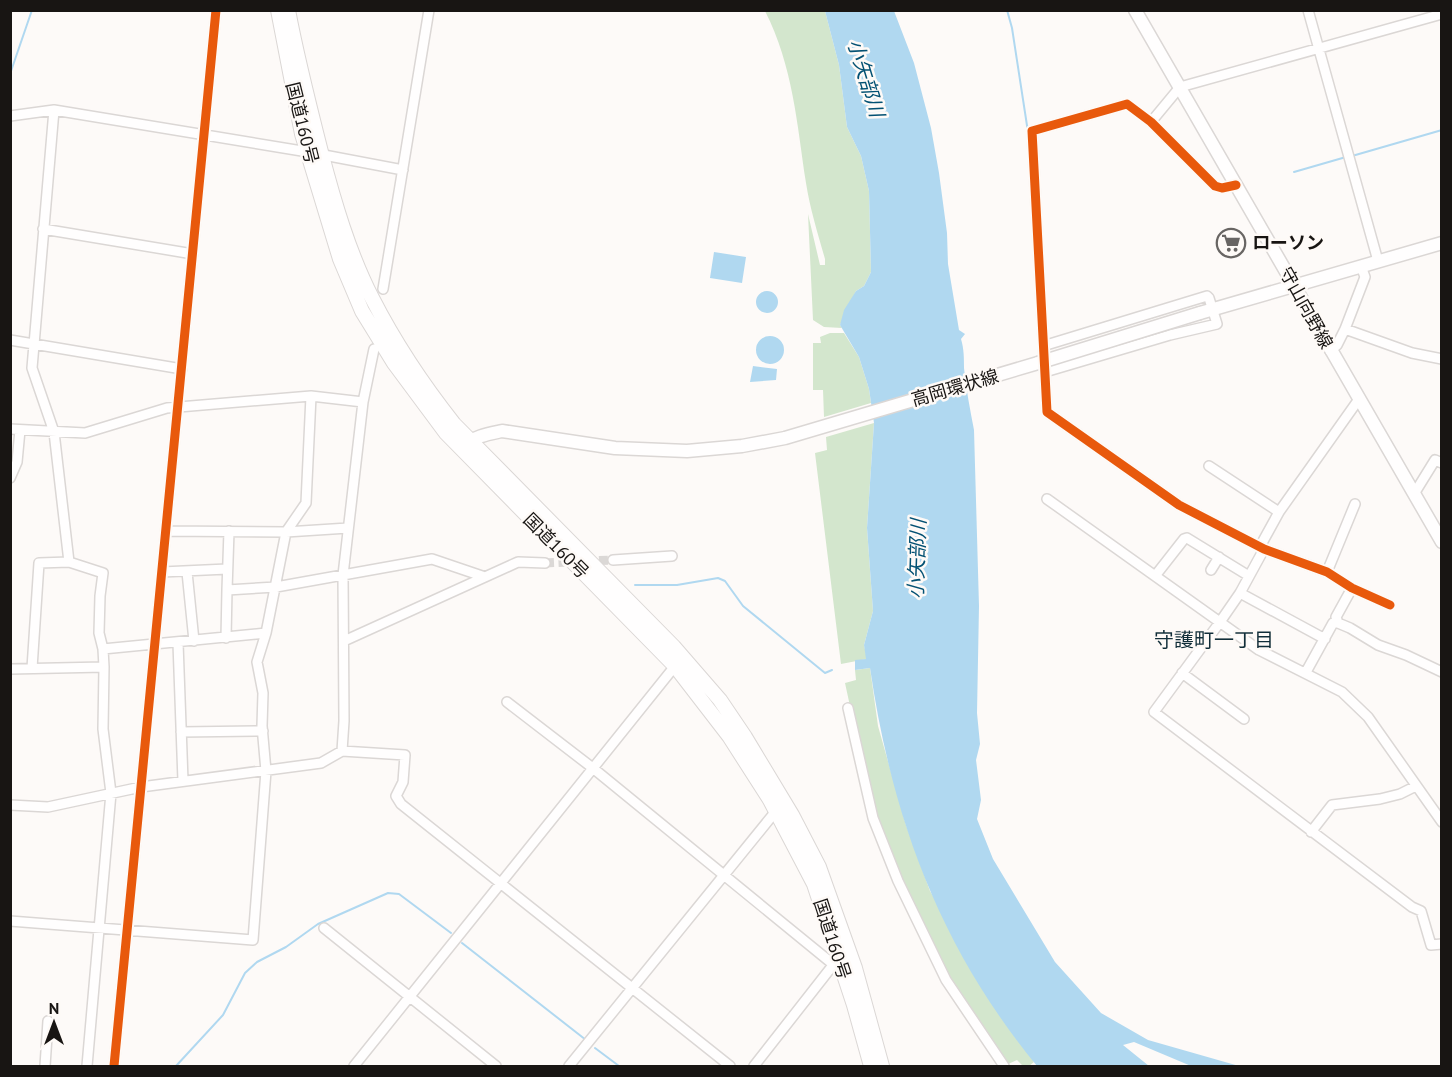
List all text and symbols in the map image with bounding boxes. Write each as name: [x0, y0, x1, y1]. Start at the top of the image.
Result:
water label: 小矢部川: [842, 36, 891, 122]
street label: 国道160号: [281, 80, 324, 166]
supermarket icon: ローソン: [1215, 227, 1247, 259]
place label: ローソン: [1252, 231, 1324, 254]
street label: 守山向野線: [1275, 263, 1338, 353]
street label: 高岡環状線: [908, 364, 1001, 411]
street label: 国道160号: [519, 508, 594, 583]
water label: 小矢部川: [903, 517, 931, 599]
district label: 守護町一丁目: [1154, 627, 1274, 653]
street label: 国道160号: [809, 896, 856, 982]
north arrow: [24, 993, 84, 1053]
text: N: [49, 998, 59, 1018]

